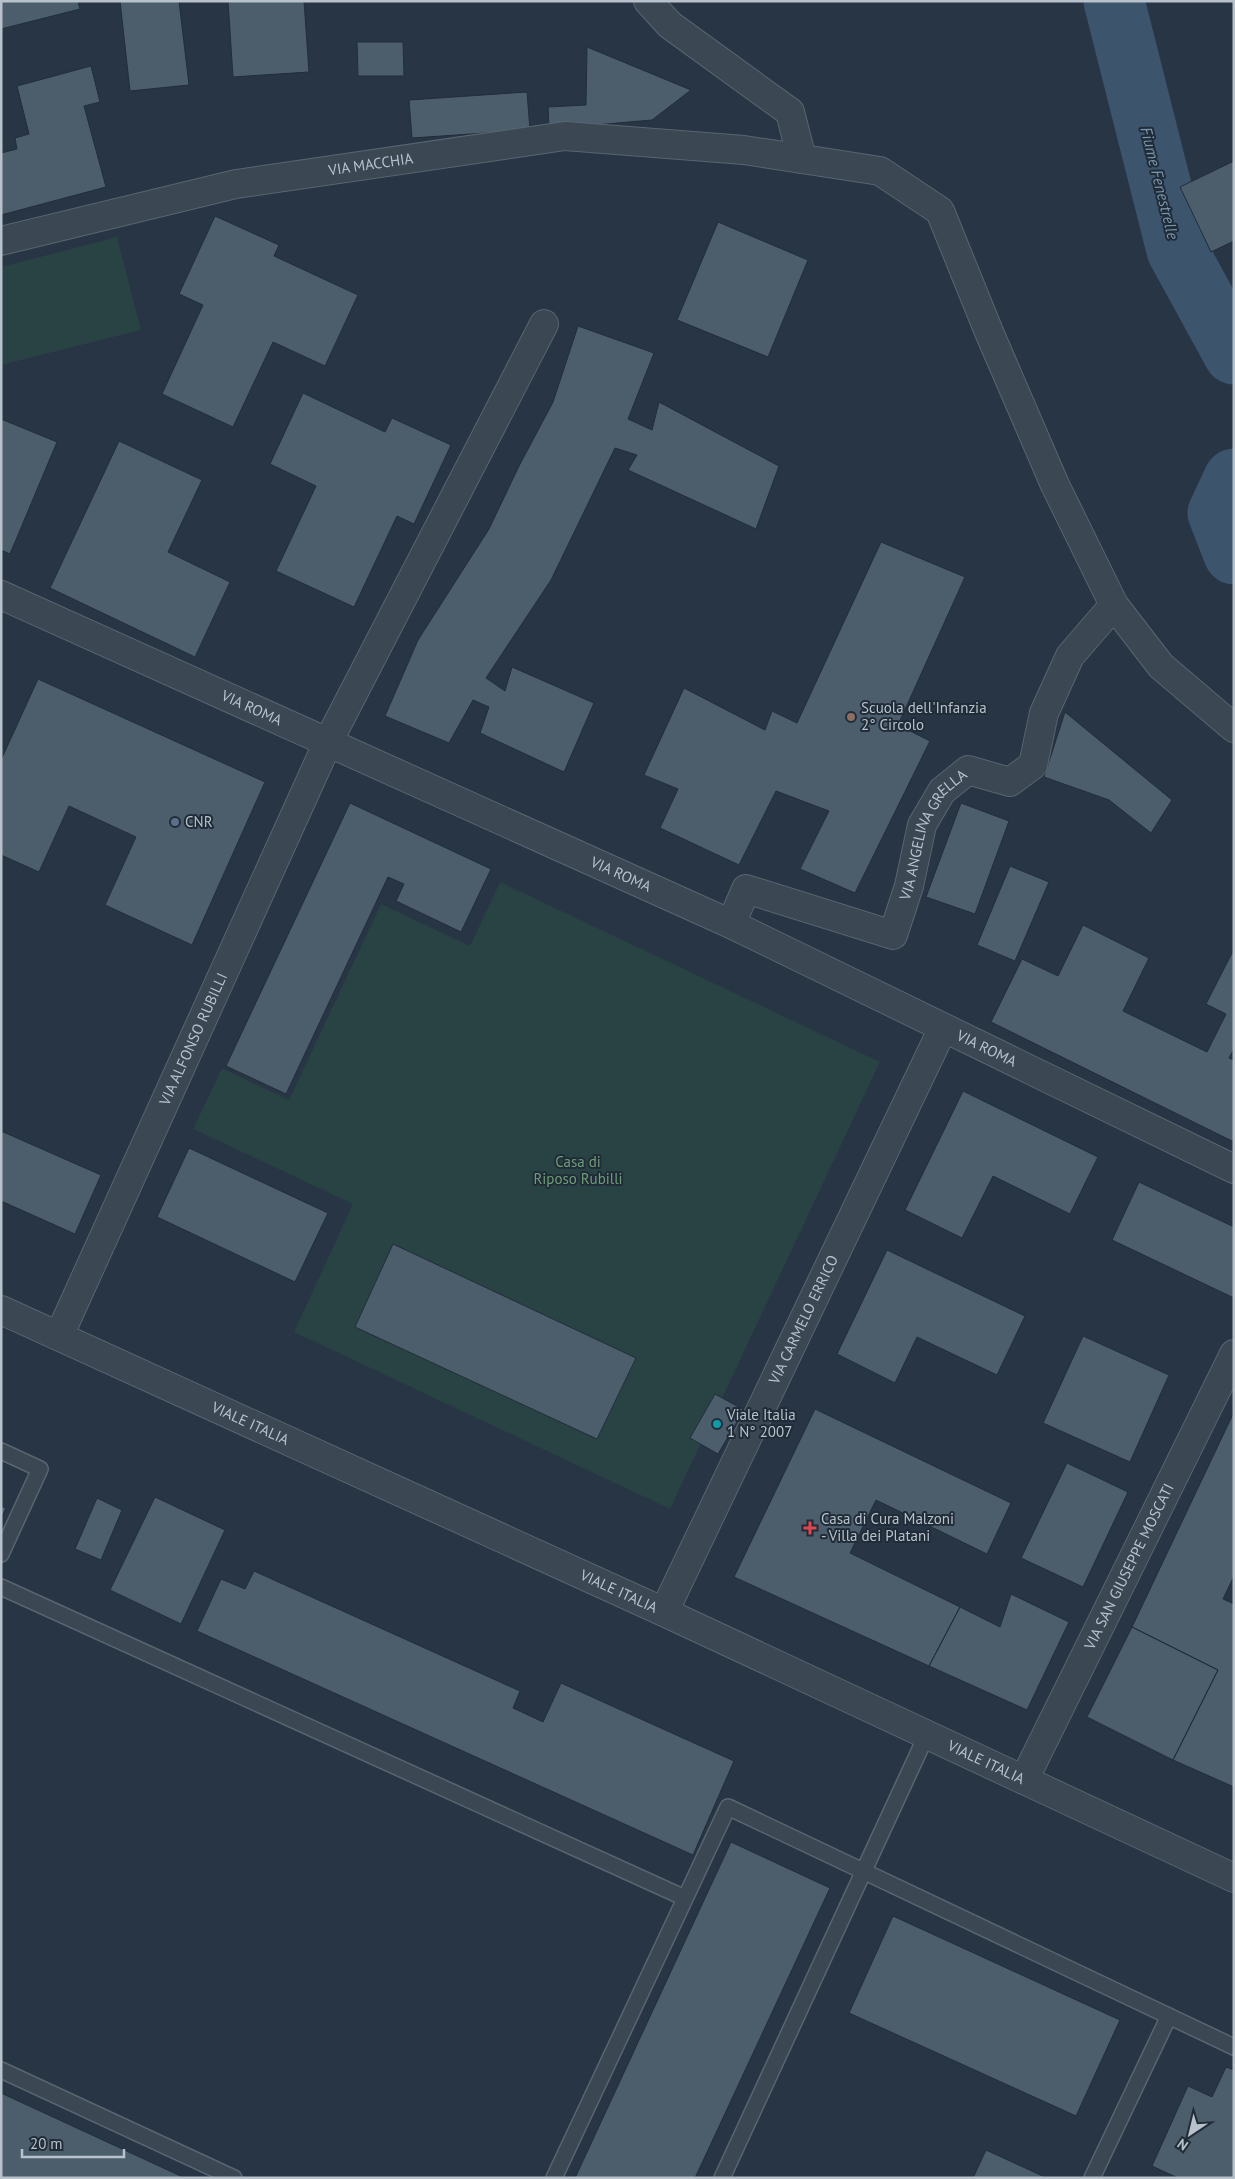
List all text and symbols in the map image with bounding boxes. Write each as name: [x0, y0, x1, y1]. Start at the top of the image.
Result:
water label: Fiume Fenestrelle: [1136, 125, 1184, 242]
street label: VIA MACCHIA: [326, 148, 415, 180]
street label: VIA ROMA: [218, 685, 285, 729]
place label: Scuola dell'Infanzia 2° Circolo: [861, 698, 987, 734]
marker: Scuola dell'Infanzia 2° Circolo: [845, 711, 857, 723]
street label: VIA ANGELINA GRELLA: [895, 765, 971, 904]
place label: CNR: [185, 812, 213, 831]
marker: CNR: [169, 816, 181, 828]
street label: VIA ROMA: [587, 852, 655, 896]
street label: VIA ALFONSO RUBILLI: [154, 970, 231, 1109]
street label: VIA ROMA: [953, 1025, 1020, 1071]
park label: Casa di Riposo Rubilli: [533, 1152, 623, 1188]
street label: VIA CARMELO ERRICO: [764, 1252, 842, 1388]
street label: VIALE ITALIA: [208, 1397, 292, 1449]
place label: Viale Italia 1 N° 2007: [726, 1405, 796, 1441]
marker: Viale Italia 1 N° 2007: [711, 1418, 723, 1430]
street label: VIA SAN GIUSEPPE MOSCATI: [1079, 1480, 1178, 1653]
place label: Casa di Cura Malzoni - Villa dei Platani: [821, 1509, 954, 1545]
marker: Casa di Cura Malzoni - Villa dei Platani: [803, 1521, 817, 1535]
street label: VIALE ITALIA: [577, 1565, 661, 1617]
street label: VIALE ITALIA: [944, 1735, 1028, 1788]
north arrow: [1165, 2109, 1215, 2159]
scale bar: [22, 2126, 125, 2158]
text: 20 m: [30, 2134, 63, 2153]
text: N: [1174, 2135, 1191, 2155]

